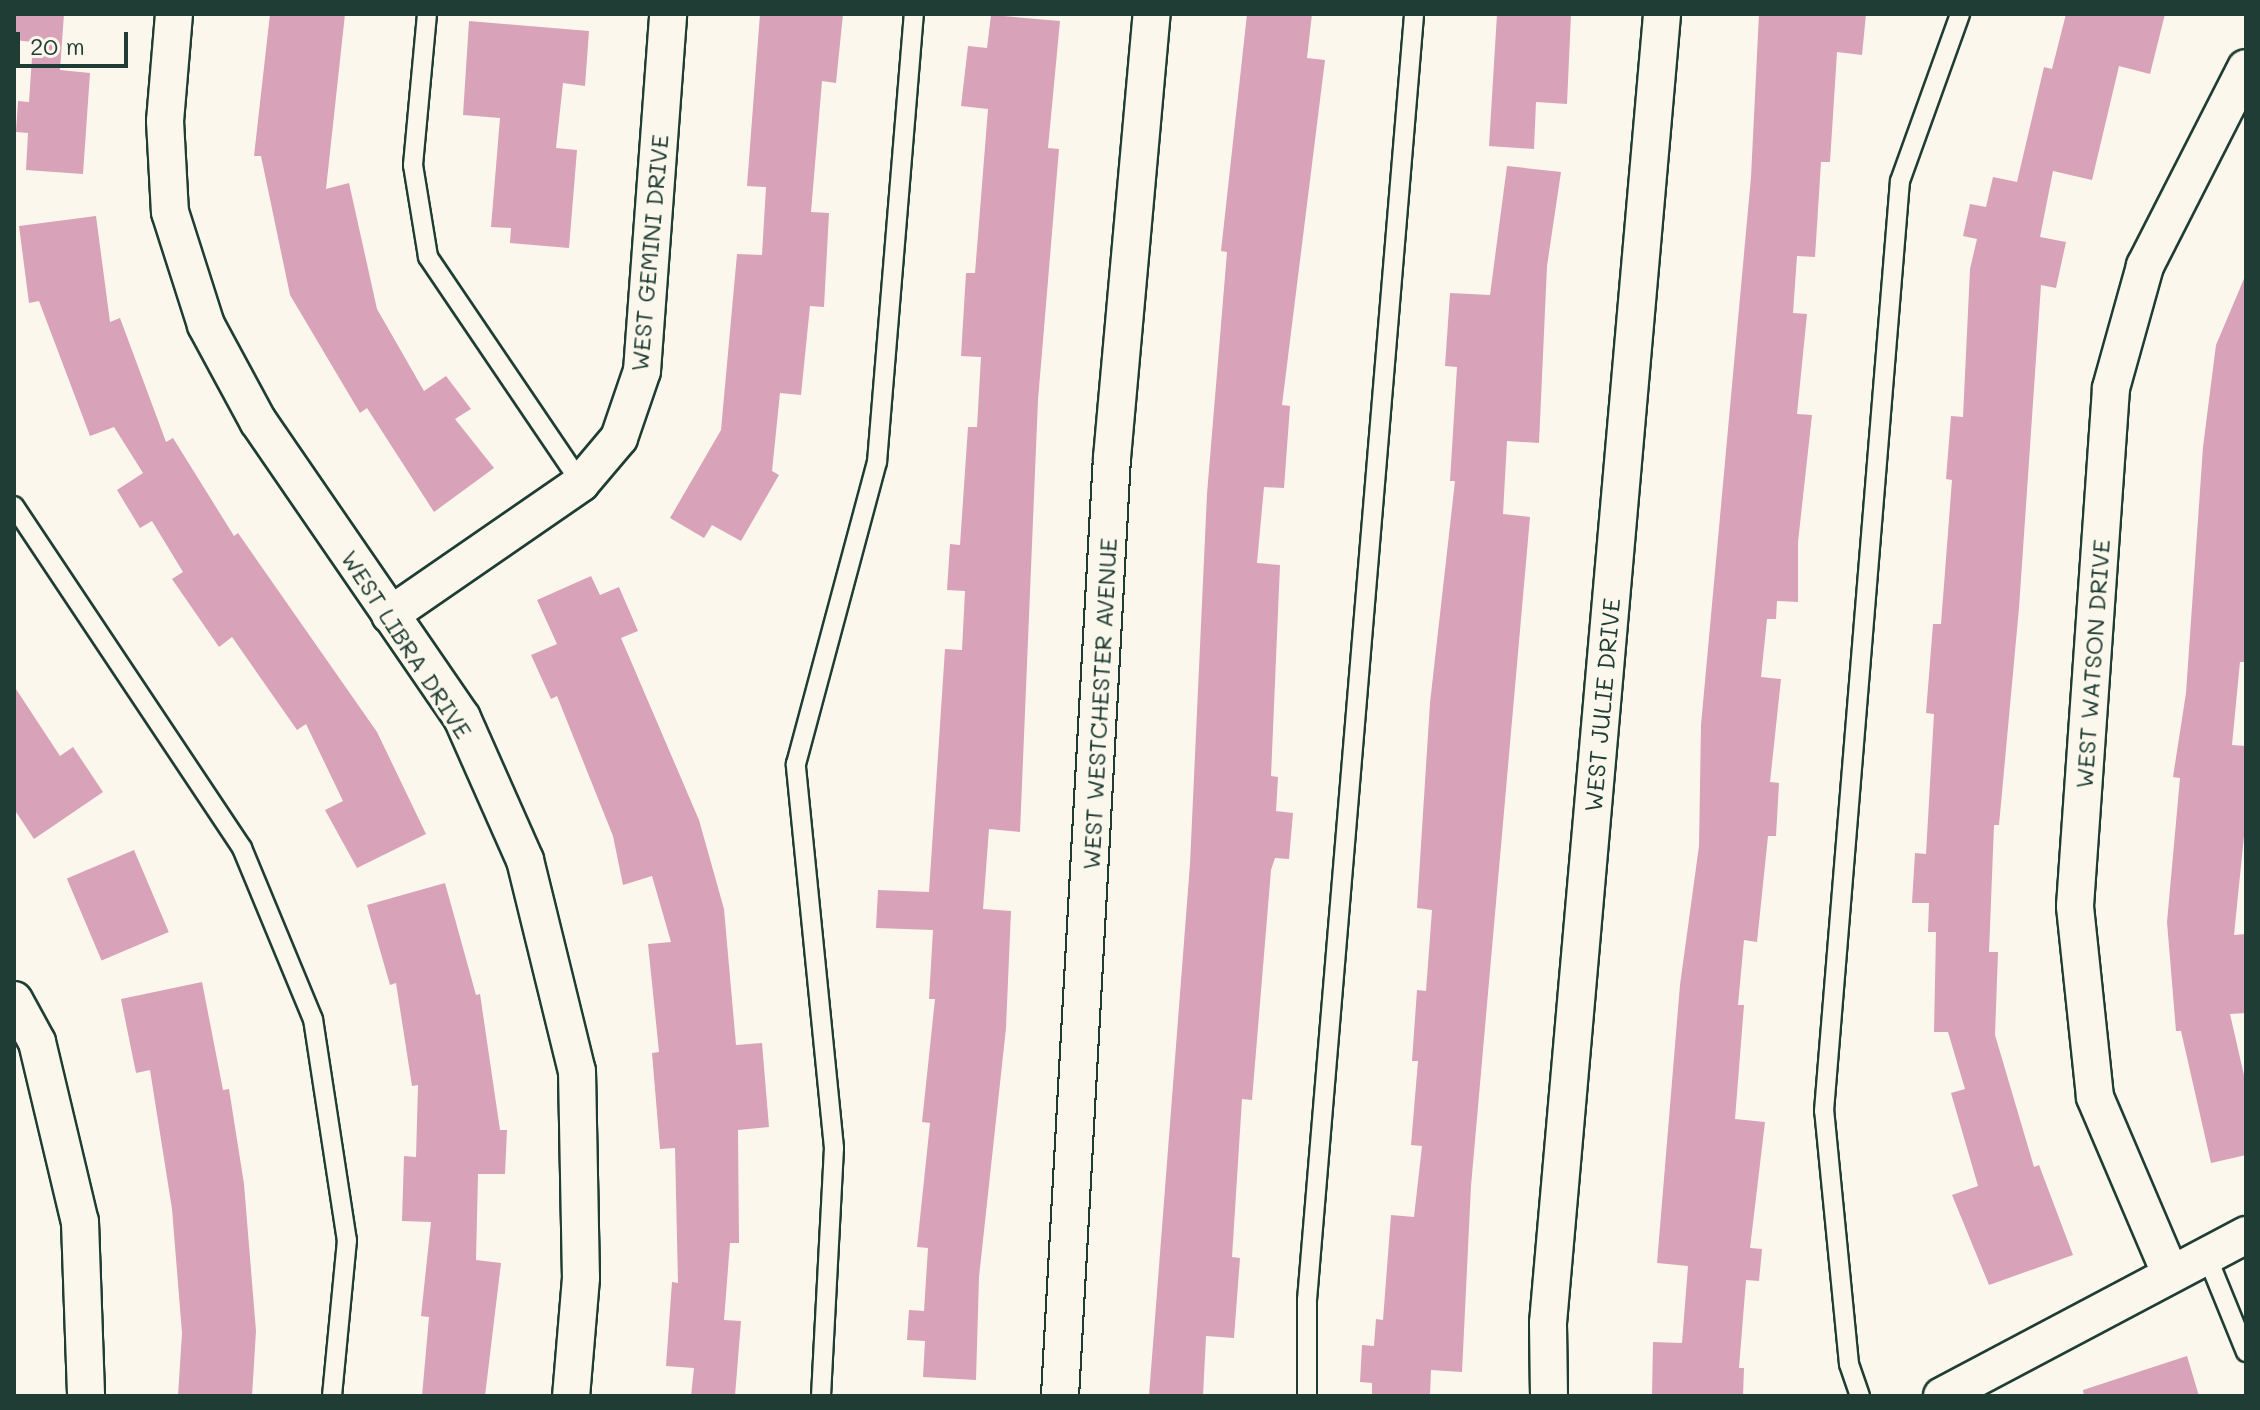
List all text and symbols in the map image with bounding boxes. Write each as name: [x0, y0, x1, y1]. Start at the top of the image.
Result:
scale bar: [20, 16, 132, 66]
text: 20 m: [30, 30, 85, 61]
street label: WEST GEMINI DRIVE: [624, 133, 674, 373]
street label: WEST WESTCHESTER AVENUE: [1076, 537, 1122, 871]
street label: WEST WATSON DRIVE: [2069, 538, 2115, 790]
street label: WEST LIBRA DRIVE: [335, 544, 479, 744]
street label: WEST JULIE DRIVE: [1578, 597, 1626, 813]

